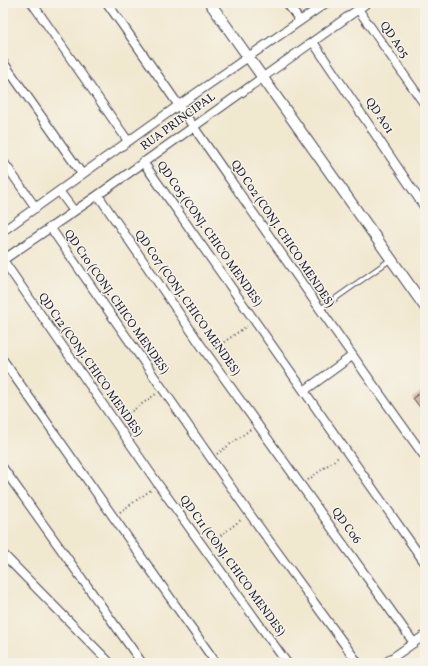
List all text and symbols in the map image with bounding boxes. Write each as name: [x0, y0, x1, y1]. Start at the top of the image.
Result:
street label: QD A05: [376, 19, 413, 62]
street label: RUA PRINCIPAL: [137, 89, 219, 155]
street label: QD A01: [361, 95, 397, 137]
street label: QD C02 (CONJ. CHICO MENDES): [227, 157, 338, 311]
street label: QD C05 (CONJ. CHICO MENDES): [153, 158, 266, 310]
street label: QD C10 (CONJ. CHICO MENDES): [60, 227, 172, 378]
street label: QD C07 (CONJ. CHICO MENDES): [131, 227, 244, 379]
street label: QD C12 (CONJ. CHICO MENDES): [34, 290, 146, 440]
street label: QD C11 (CONJ. CHICO MENDES): [175, 492, 289, 640]
street label: QD C06: [327, 505, 365, 547]

